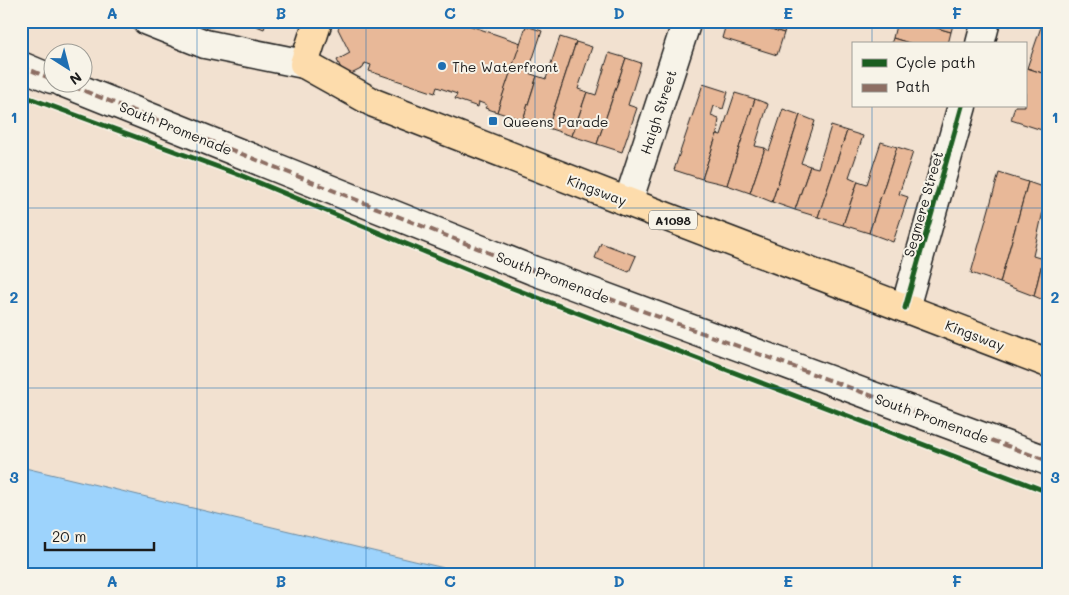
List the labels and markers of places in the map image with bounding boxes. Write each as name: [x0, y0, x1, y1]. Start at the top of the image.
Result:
place label: The Waterfront: [452, 57, 558, 76]
marker: The Waterfront: [436, 60, 448, 72]
place label: Queens Parade: [503, 112, 609, 131]
marker: Queens Parade: [487, 115, 499, 127]

